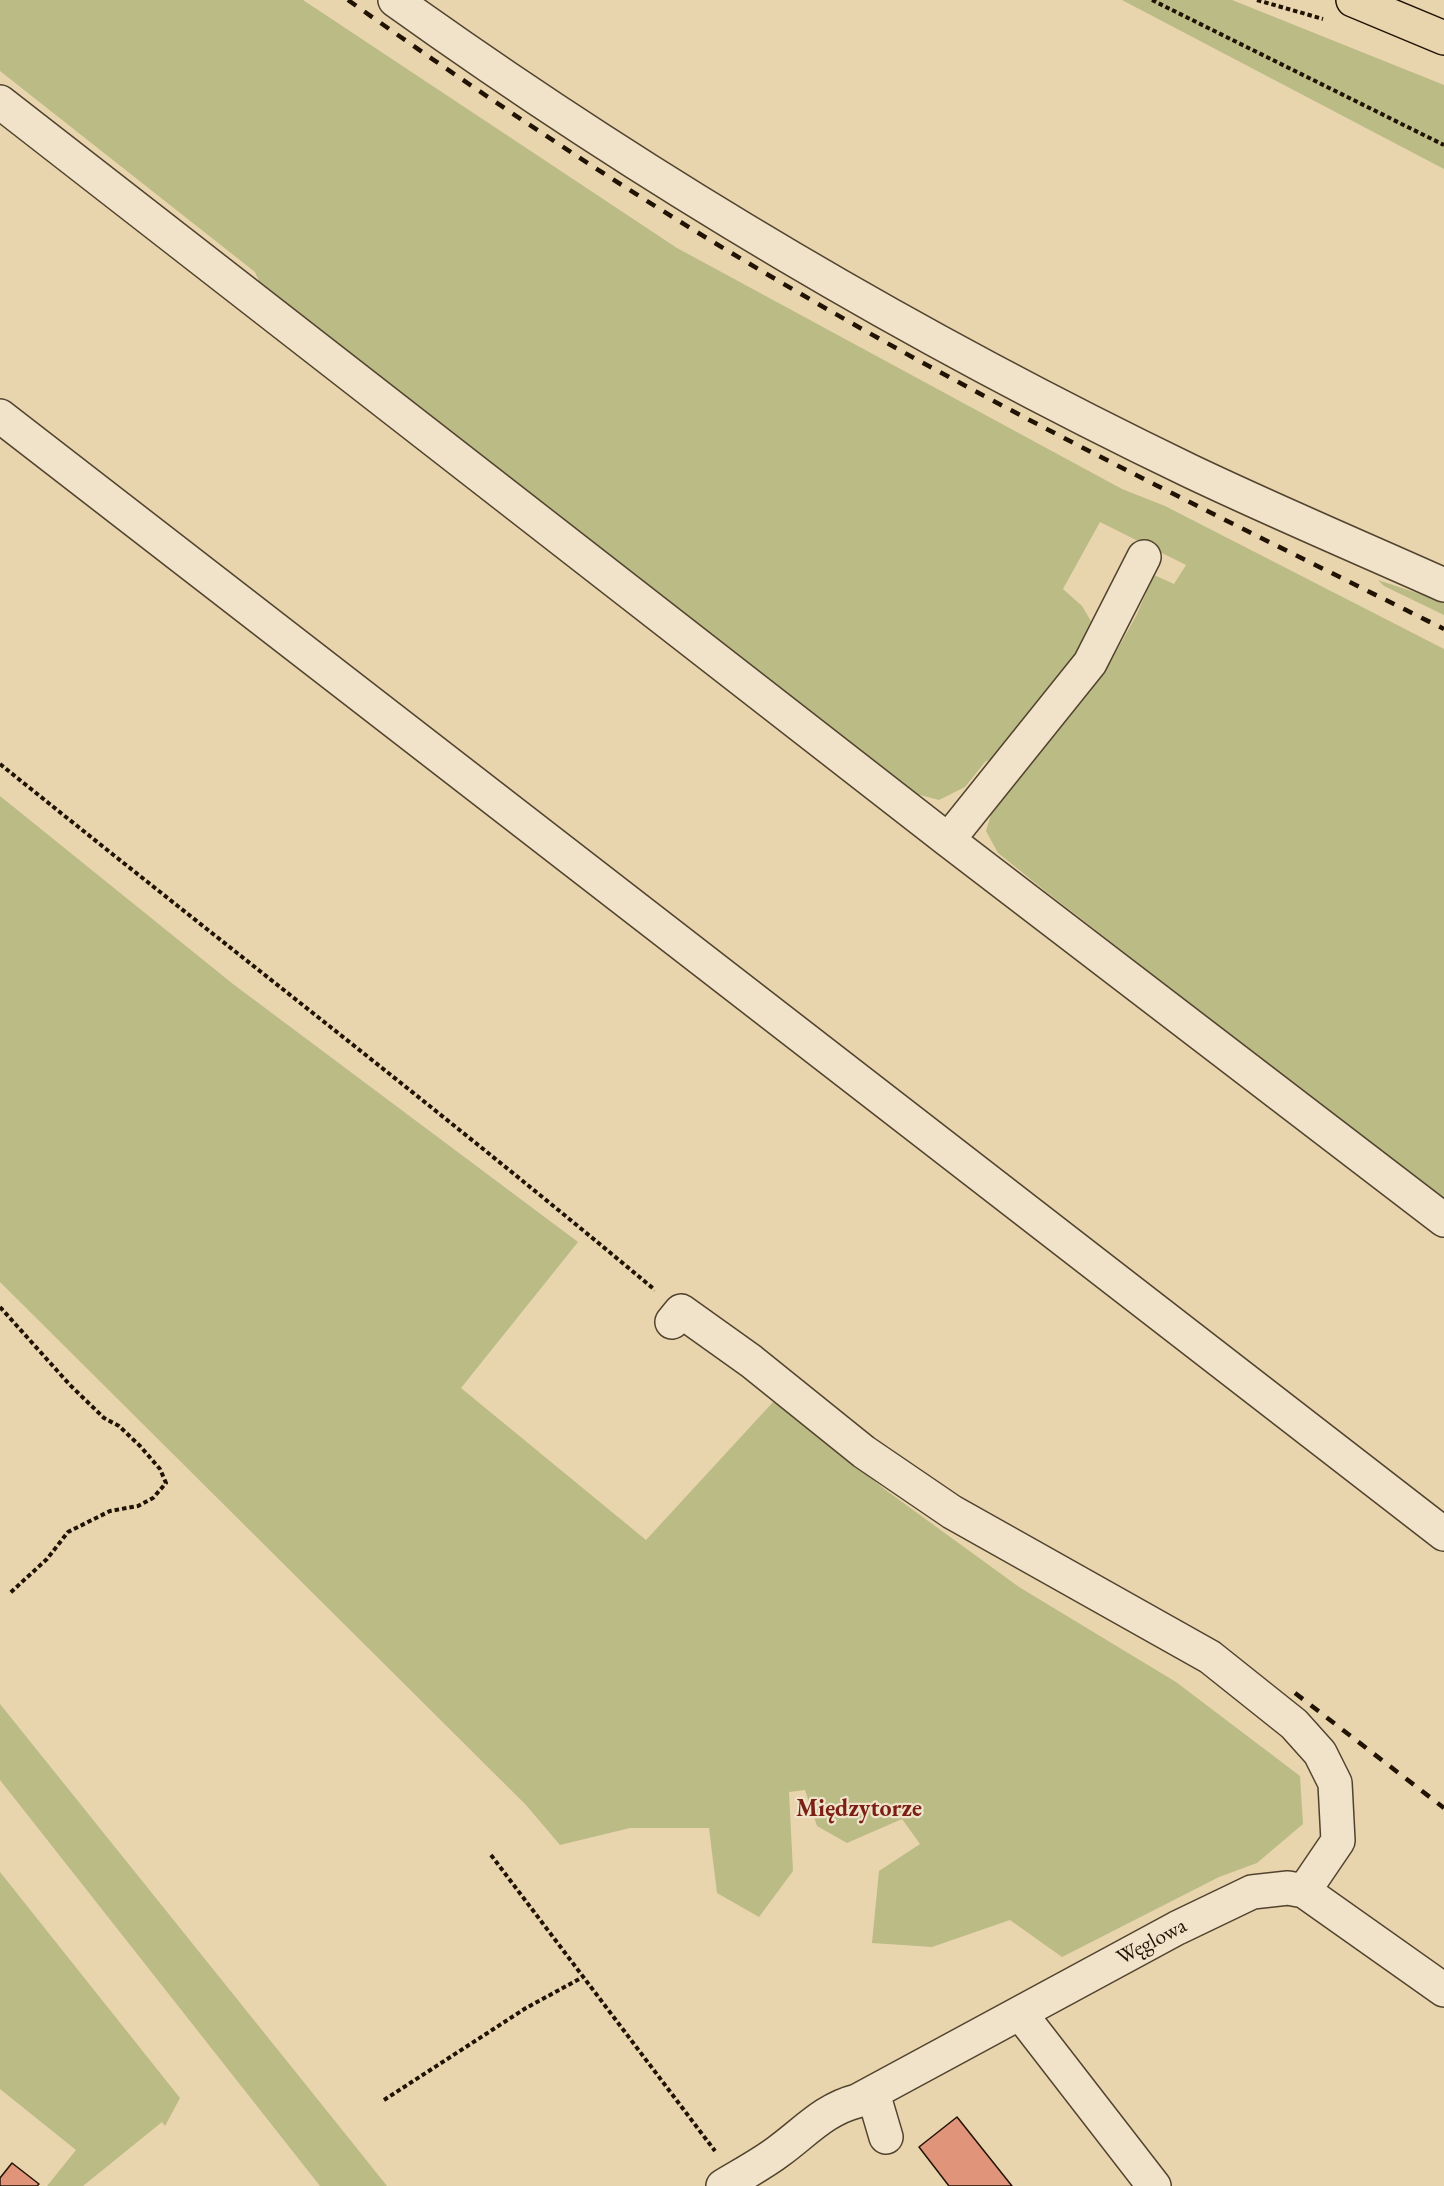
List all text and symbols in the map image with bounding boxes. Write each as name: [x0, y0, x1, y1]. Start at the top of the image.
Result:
district label: Międzytorze: [796, 1795, 922, 1823]
street label: Węglowa: [1113, 1913, 1191, 1971]

